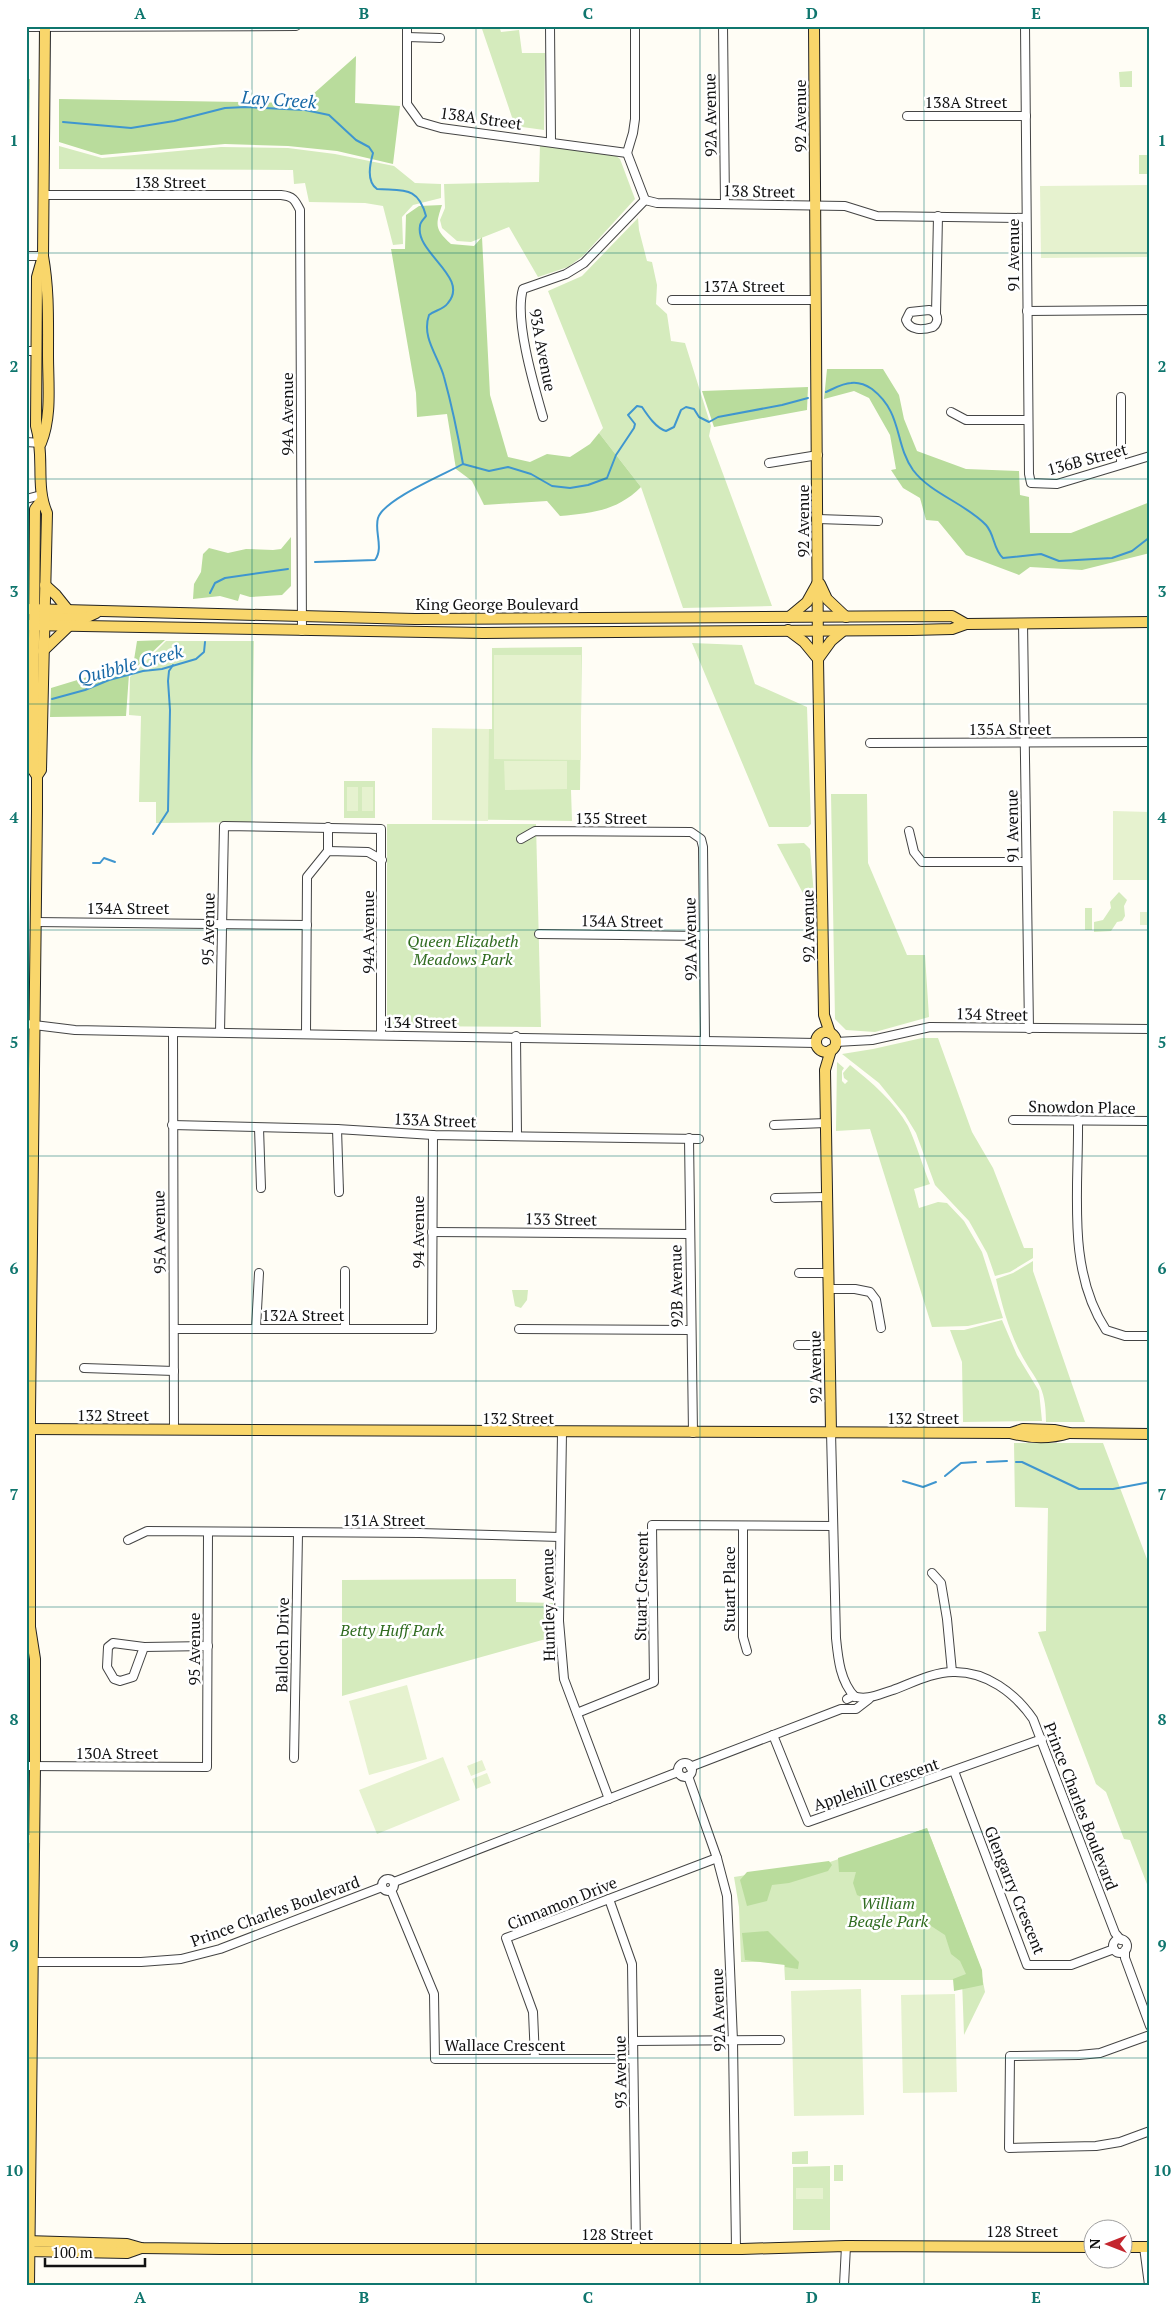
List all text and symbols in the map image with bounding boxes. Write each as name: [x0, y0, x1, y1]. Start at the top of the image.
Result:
text: A: [134, 2, 146, 24]
text: B: [359, 2, 369, 24]
text: C: [583, 2, 593, 24]
text: D: [806, 2, 818, 24]
text: E: [1031, 2, 1041, 24]
street label: 92A Avenue: [698, 73, 722, 157]
street label: 92 Avenue: [789, 79, 811, 153]
water label: Lay Creek: [240, 84, 318, 114]
street label: 138A Street: [925, 91, 1007, 113]
street label: 138A Street: [438, 101, 524, 135]
text: 1: [9, 129, 19, 151]
text: 1: [1157, 129, 1167, 151]
street label: 138 Street: [134, 171, 206, 193]
street label: 138 Street: [723, 179, 795, 203]
street label: 91 Avenue: [1002, 218, 1024, 292]
street label: 137A Street: [703, 275, 785, 297]
street label: 93A Avenue: [524, 307, 562, 393]
text: 2: [9, 355, 19, 377]
text: 2: [1157, 355, 1167, 377]
street label: 94A Avenue: [276, 372, 298, 456]
street label: 136B Street: [1045, 438, 1130, 480]
street label: 92 Avenue: [792, 484, 814, 558]
text: 3: [9, 580, 19, 602]
text: 3: [1157, 580, 1167, 602]
street label: King George Boulevard: [415, 593, 579, 615]
water label: Quibble Creek: [75, 638, 186, 690]
street label: 135A Street: [969, 718, 1051, 740]
street label: 91 Avenue: [1000, 789, 1024, 863]
text: 4: [9, 806, 19, 828]
text: 4: [1157, 806, 1167, 828]
street label: 135 Street: [575, 807, 647, 829]
street label: 92 Avenue: [796, 889, 820, 963]
street label: 94A Avenue: [357, 890, 379, 974]
street label: 95 Avenue: [196, 892, 220, 966]
street label: 134A Street: [87, 897, 169, 919]
street label: 92A Avenue: [678, 897, 702, 981]
street label: 134A Street: [580, 909, 664, 933]
park label: Queen Elizabeth Meadows Park: [407, 930, 519, 970]
street label: 134 Street: [956, 1002, 1028, 1026]
street label: 134 Street: [385, 1011, 457, 1033]
text: 5: [9, 1031, 19, 1053]
text: 5: [1157, 1031, 1167, 1053]
street label: Snowdon Place: [1028, 1095, 1136, 1119]
street label: 133A Street: [393, 1108, 477, 1132]
street label: 95A Avenue: [147, 1190, 171, 1274]
street label: 94 Avenue: [407, 1195, 429, 1269]
street label: 133 Street: [525, 1207, 597, 1231]
street label: 92B Avenue: [664, 1244, 688, 1328]
text: 6: [9, 1257, 19, 1279]
text: 6: [1157, 1257, 1167, 1279]
street label: 132A Street: [262, 1304, 344, 1326]
street label: 92 Avenue: [803, 1330, 827, 1404]
street label: 132 Street: [77, 1404, 149, 1426]
street label: 132 Street: [482, 1407, 554, 1429]
street label: 132 Street: [887, 1407, 959, 1429]
text: 7: [9, 1483, 19, 1505]
text: 7: [1157, 1483, 1167, 1505]
street label: 131A Street: [343, 1509, 425, 1531]
street label: Stuart Crescent: [629, 1531, 653, 1641]
street label: Stuart Place: [718, 1546, 740, 1632]
street label: Huntley Avenue: [536, 1548, 560, 1662]
street label: Balloch Drive: [270, 1597, 294, 1693]
street label: 95 Avenue: [183, 1612, 205, 1686]
park label: Betty Huff Park: [339, 1619, 444, 1641]
text: 8: [9, 1708, 19, 1730]
text: 8: [1157, 1708, 1167, 1730]
street label: Prince Charles Boulevard: [1039, 1719, 1123, 1893]
street label: 130A Street: [76, 1742, 158, 1764]
street label: Applehill Crescent: [810, 1752, 942, 1816]
street label: Glengarry Crescent: [979, 1823, 1051, 1957]
street label: Prince Charles Boulevard: [187, 1870, 363, 1952]
street label: Cinnamon Drive: [504, 1871, 620, 1935]
park label: William Beagle Park: [847, 1892, 929, 1932]
text: 9: [9, 1934, 19, 1956]
text: 9: [1157, 1934, 1167, 1956]
street label: 92A Avenue: [706, 1968, 730, 2052]
street label: Wallace Crescent: [445, 2034, 565, 2056]
street label: 93 Avenue: [608, 2035, 632, 2109]
text: 10: [5, 2159, 23, 2181]
text: 10: [1153, 2159, 1171, 2181]
north arrow: [1084, 2218, 1134, 2268]
street label: 128 Street: [986, 2220, 1058, 2242]
street label: 128 Street: [581, 2223, 653, 2245]
scale bar: [45, 2236, 145, 2268]
text: N: [1085, 2238, 1104, 2249]
text: 100 m: [52, 2242, 93, 2262]
text: A: [134, 2286, 146, 2308]
text: B: [359, 2286, 369, 2308]
text: C: [583, 2286, 593, 2308]
text: D: [806, 2286, 818, 2308]
text: E: [1031, 2286, 1041, 2308]

